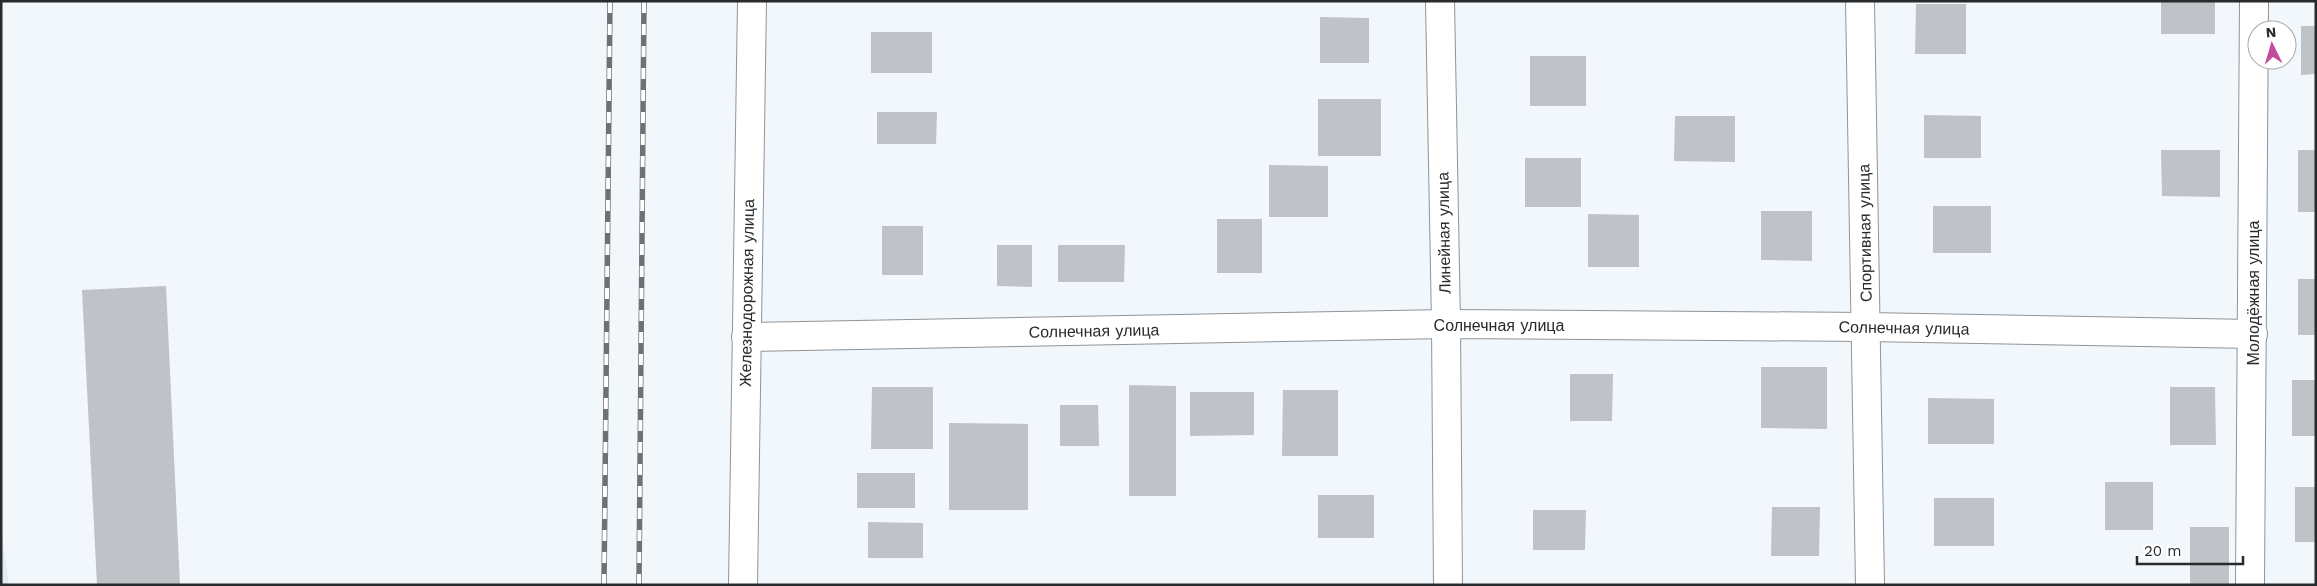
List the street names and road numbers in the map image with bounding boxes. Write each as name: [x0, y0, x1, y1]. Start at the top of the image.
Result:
street label: Спортивная улица: [1854, 164, 1876, 302]
street label: Линейная улица: [1433, 172, 1455, 294]
street label: Железнодорожная улица: [736, 199, 758, 387]
street label: Молодёжная улица: [2244, 220, 2263, 365]
street label: Солнечная улица: [1434, 316, 1565, 335]
street label: Солнечная улица: [1838, 317, 1970, 339]
street label: Солнечная улица: [1028, 320, 1160, 342]

